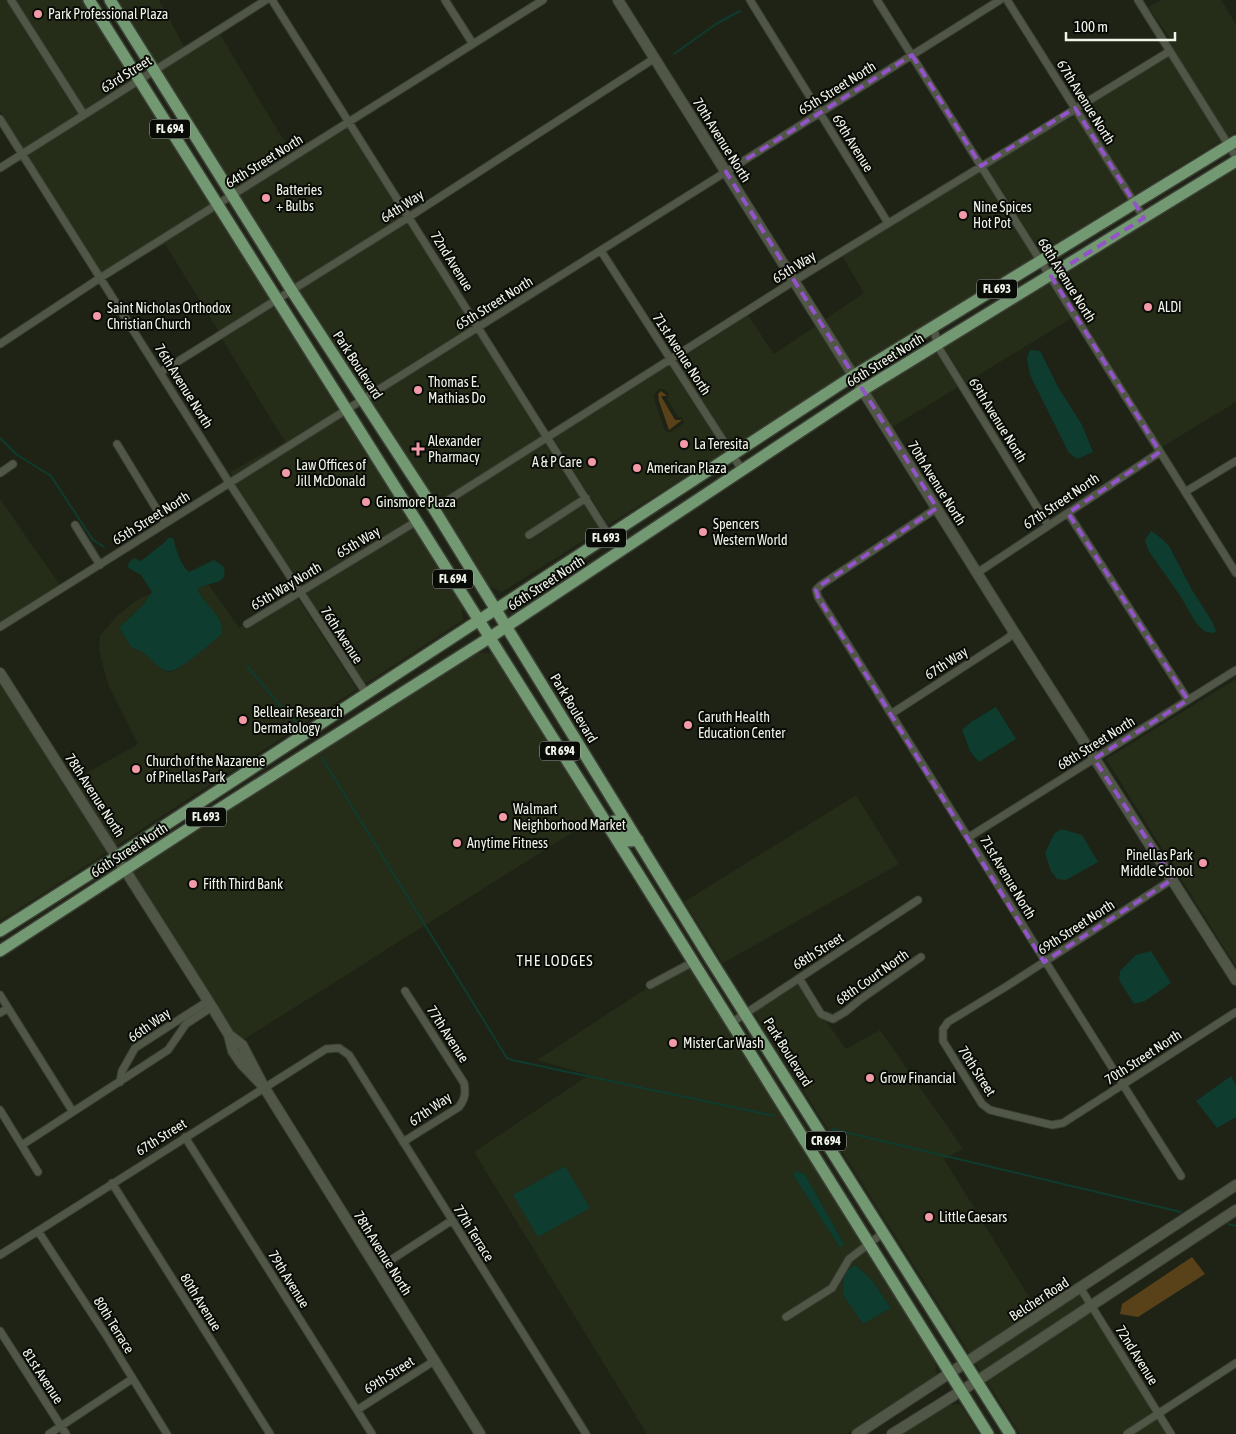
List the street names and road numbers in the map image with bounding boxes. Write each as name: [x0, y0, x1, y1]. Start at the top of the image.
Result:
street label: 63rd Street: [98, 52, 154, 96]
street label: 67th Avenue North: [1054, 57, 1118, 147]
street label: 65th Street North: [795, 58, 879, 118]
street label: 70th Avenue North: [690, 95, 754, 185]
street label: 69th Avenue: [829, 111, 877, 175]
road number: FL 694: [150, 120, 190, 138]
street label: 64th Street North: [222, 131, 306, 191]
street label: 64th Way: [378, 186, 427, 226]
street label: 72nd Avenue: [427, 228, 477, 294]
street label: 68th Avenue North: [1035, 235, 1099, 325]
street label: 65th Way: [769, 247, 819, 286]
street label: 65th Street North: [452, 273, 536, 333]
road number: FL 693: [977, 280, 1017, 298]
street label: 71st Avenue North: [650, 310, 714, 398]
street label: Park Boulevard: [330, 328, 386, 402]
street label: 66th Street North: [843, 330, 927, 390]
street label: 76th Avenue North: [152, 341, 216, 431]
street label: 69th Avenue North: [966, 375, 1030, 465]
street label: 70th Avenue North: [905, 438, 969, 528]
street label: 67th Street North: [1020, 470, 1102, 532]
street label: 65th Street North: [109, 488, 193, 548]
street label: 65th Way: [333, 523, 383, 561]
road number: FL 693: [586, 528, 626, 548]
street label: 66th Street North: [505, 552, 587, 614]
street label: 65th Way North: [248, 559, 324, 613]
road number: FL 694: [433, 570, 473, 588]
street label: 76th Avenue: [318, 604, 366, 666]
street label: 67th Way: [922, 643, 971, 683]
street label: Park Boulevard: [547, 670, 601, 746]
street label: 68th Street North: [1054, 713, 1138, 773]
road number: CR 694: [540, 741, 580, 760]
street label: 78th Avenue North: [62, 750, 128, 840]
road number: FL 693: [186, 808, 226, 826]
street label: 66th Street North: [88, 819, 170, 881]
street label: 71st Avenue North: [977, 832, 1039, 922]
street label: 69th Street North: [1035, 896, 1117, 958]
street label: 68th Street: [790, 929, 846, 973]
street label: 68th Court North: [833, 946, 911, 1008]
street label: 77th Avenue: [424, 1003, 472, 1065]
street label: 66th Way: [125, 1005, 173, 1045]
street label: Park Boulevard: [761, 1015, 815, 1089]
street label: 70th Street North: [1102, 1026, 1184, 1088]
street label: 70th Street: [955, 1043, 999, 1099]
street label: 67th Way: [406, 1089, 454, 1129]
street label: 67th Street: [133, 1115, 189, 1159]
road number: CR 694: [806, 1132, 846, 1150]
street label: 77th Terrace: [450, 1202, 498, 1264]
street label: 78th Avenue North: [351, 1208, 415, 1298]
street label: 79th Avenue: [265, 1247, 313, 1311]
street label: 80th Avenue: [177, 1270, 225, 1334]
street label: Belcher Road: [1006, 1274, 1072, 1324]
street label: 80th Terrace: [90, 1294, 138, 1356]
street label: 72nd Avenue: [1112, 1322, 1162, 1388]
street label: 81st Avenue: [19, 1345, 67, 1407]
street label: 69th Street: [361, 1353, 417, 1397]

